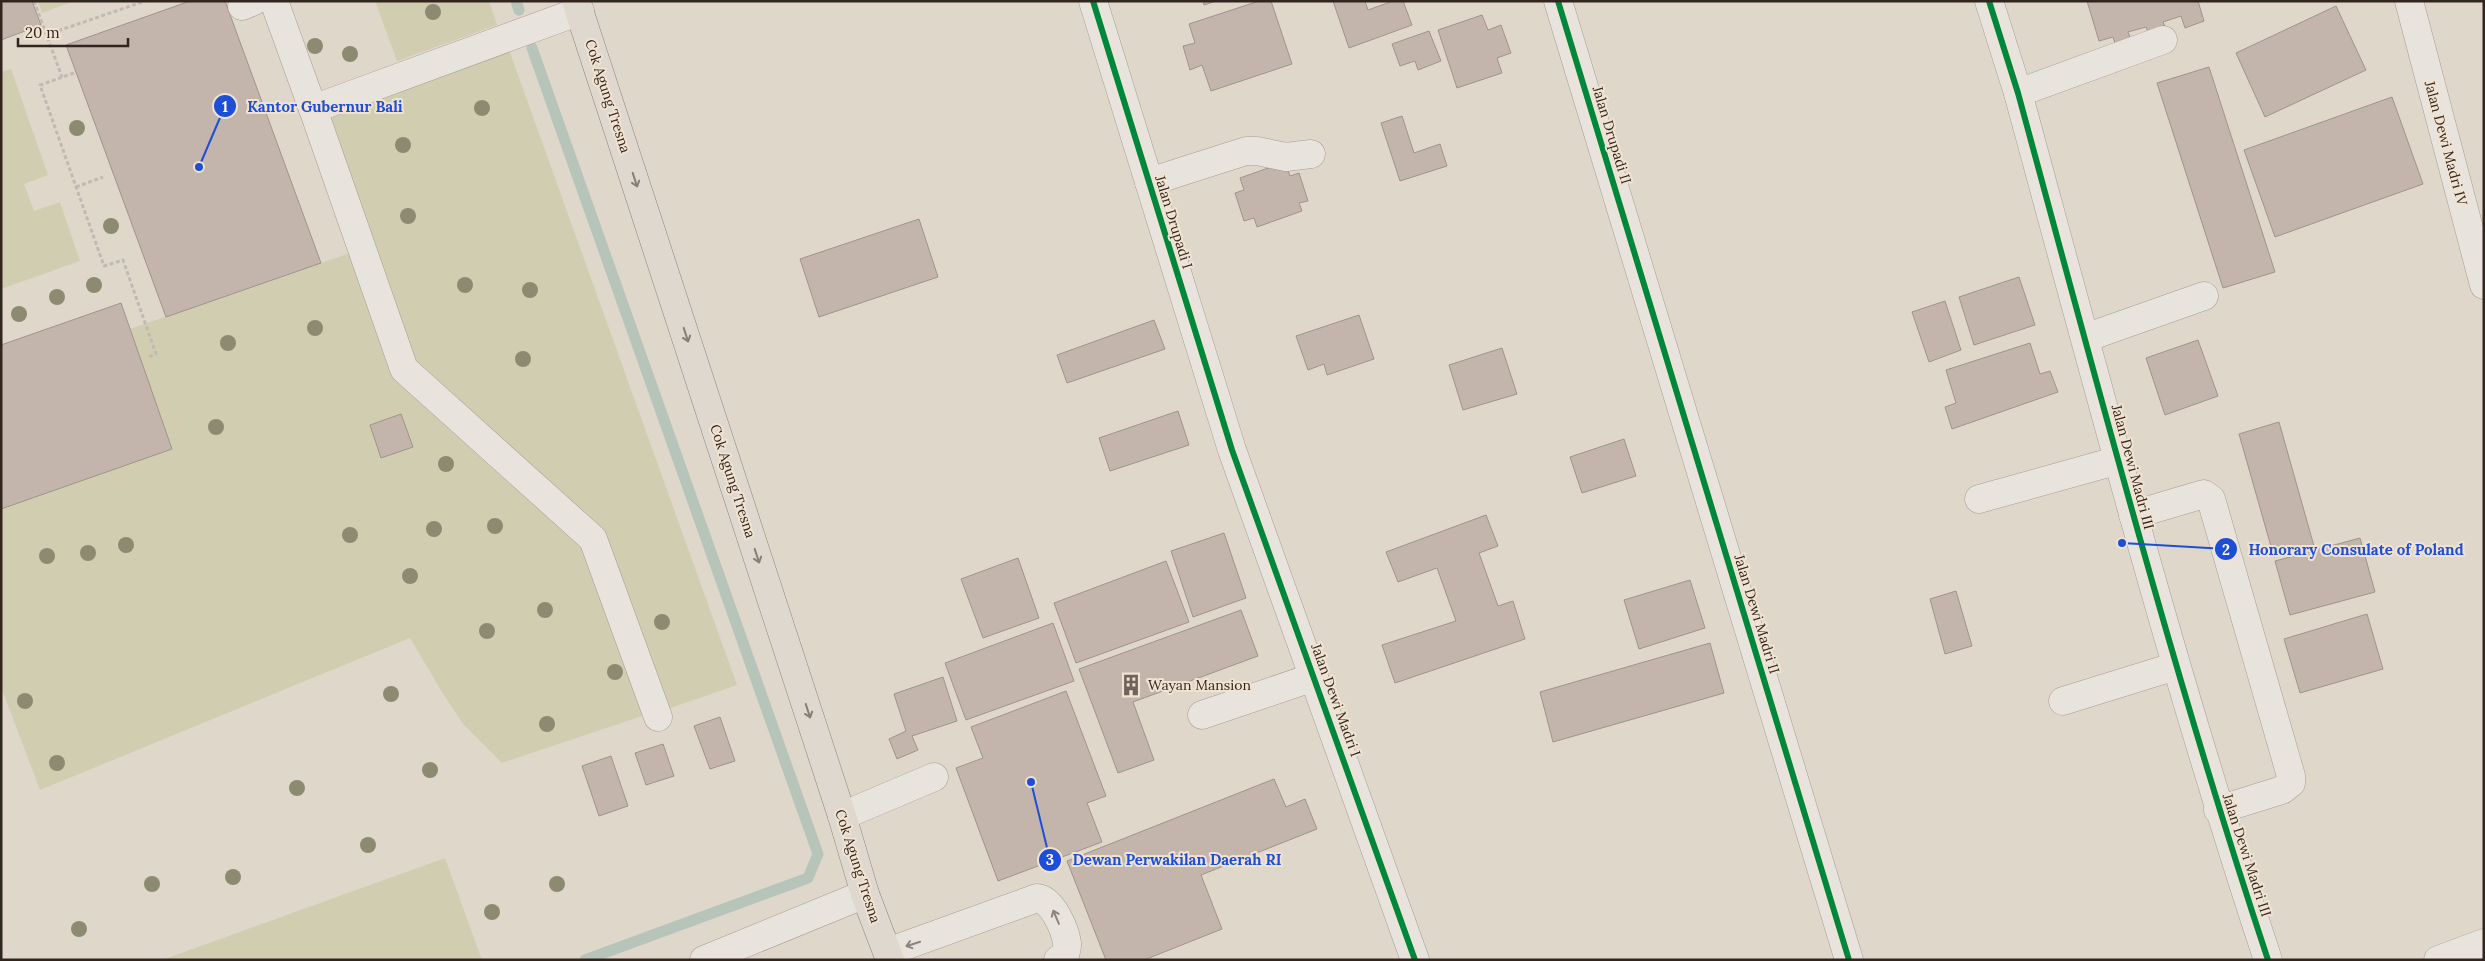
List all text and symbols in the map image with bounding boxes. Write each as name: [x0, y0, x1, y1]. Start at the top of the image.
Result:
scale bar: [18, 15, 128, 47]
text: 20 m: [25, 23, 60, 42]
street label: Cok Agung Tresna: [581, 37, 635, 155]
street label: Jalan Dewi Madri IV: [2420, 78, 2472, 208]
street label: Jalan Drupadi II: [1588, 83, 1635, 186]
callout: Kantor Gubernur Bali: [213, 91, 413, 121]
text: 1: [222, 97, 228, 116]
text: Kantor Gubernur Bali: [247, 97, 403, 116]
one-way arrow: [631, 172, 641, 188]
street label: Jalan Drupadi I: [1151, 172, 1197, 271]
one-way arrow: [681, 327, 691, 343]
street label: Jalan Dewi Madri III: [2107, 402, 2158, 531]
street label: Cok Agung Tresna: [706, 422, 760, 540]
callout: Honorary Consulate of Poland: [2213, 534, 2474, 564]
text: 2: [2222, 540, 2230, 559]
text: Honorary Consulate of Poland: [2248, 540, 2464, 559]
one-way arrow: [753, 548, 763, 564]
street label: Jalan Dewi Madri II: [1730, 551, 1784, 676]
street label: Jalan Dewi Madri I: [1307, 640, 1365, 759]
building icon: Wayan Mansion: [1118, 672, 1144, 698]
place label: Wayan Mansion: [1148, 676, 1251, 694]
one-way arrow: [803, 702, 813, 718]
street label: Jalan Dewi Madri III: [2218, 790, 2275, 919]
street label: Cok Agung Tresna: [831, 807, 885, 925]
callout: Dewan Perwakilan Daerah RI: [1038, 845, 1292, 875]
text: 3: [1046, 850, 1054, 869]
text: Dewan Perwakilan Daerah RI: [1072, 850, 1282, 869]
one-way arrow: [1051, 910, 1061, 925]
one-way arrow: [905, 940, 921, 950]

